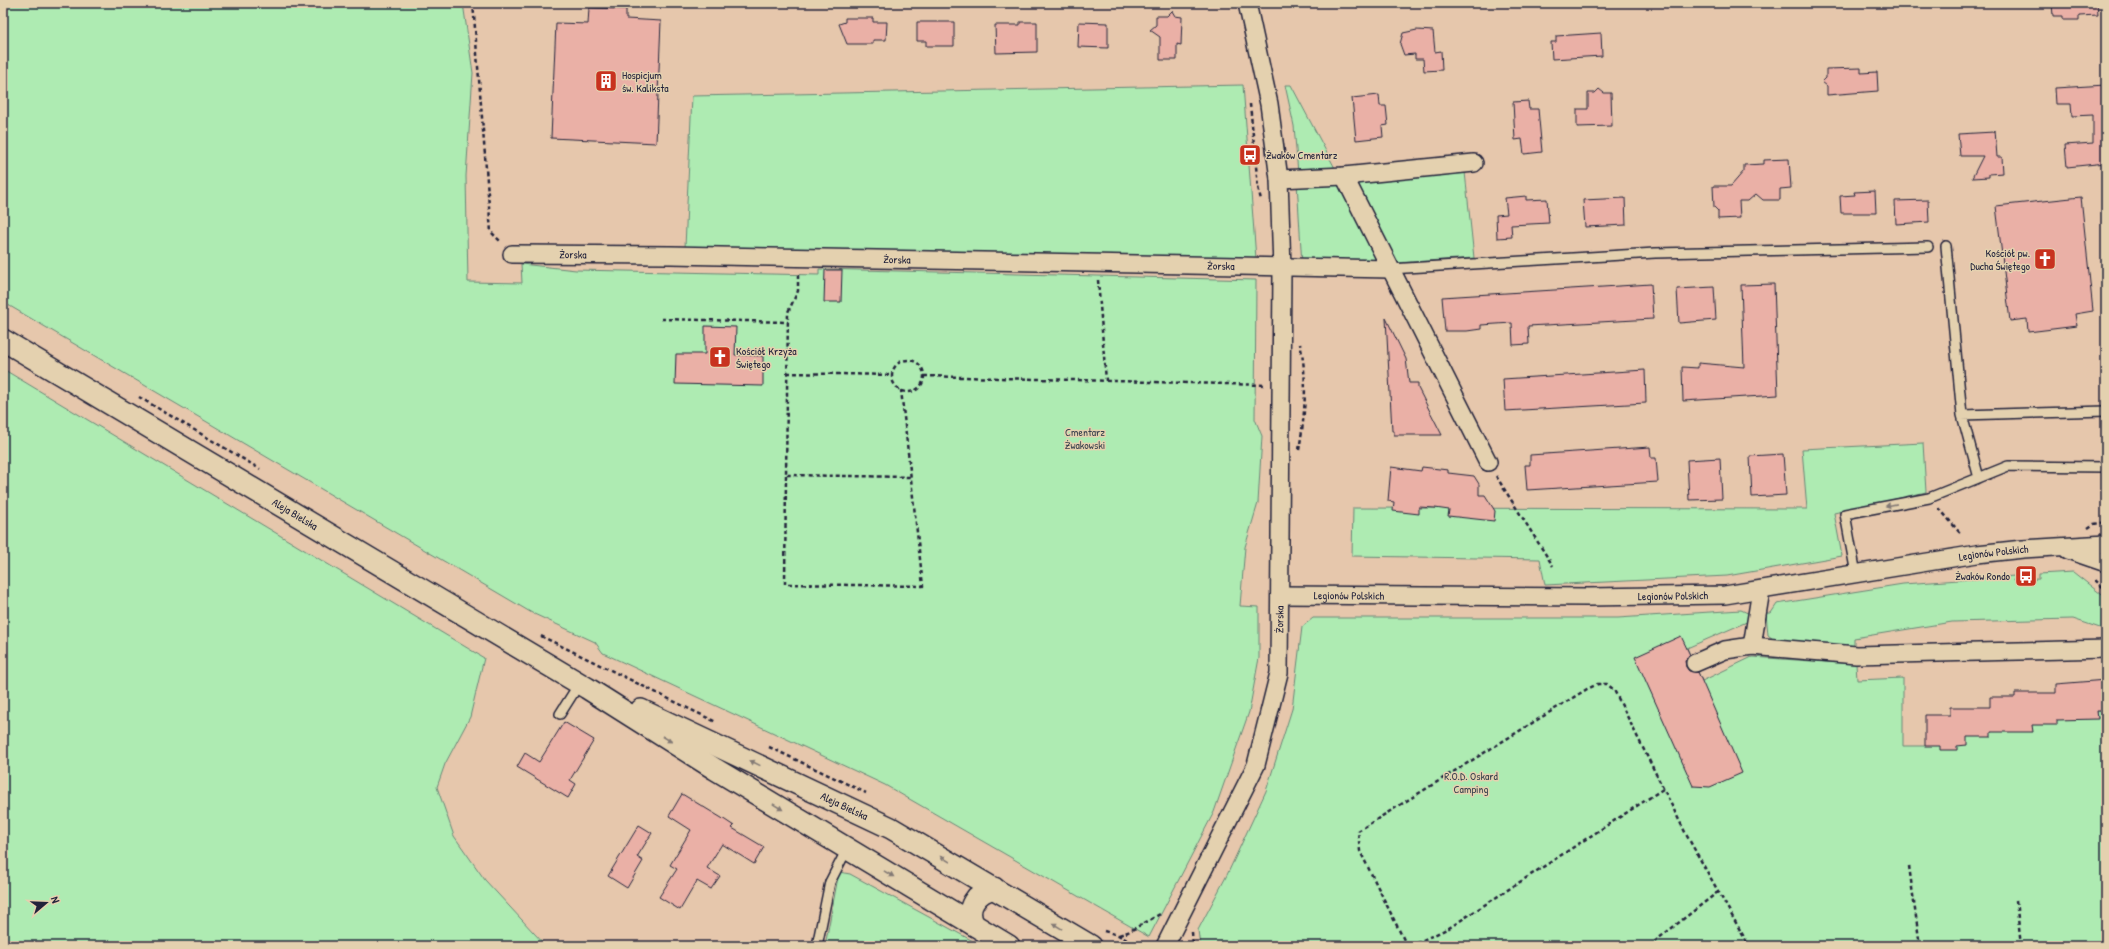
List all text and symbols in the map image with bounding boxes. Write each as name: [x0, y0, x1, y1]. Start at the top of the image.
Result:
building icon: Hospicjum św. Kaliksta: [593, 68, 619, 94]
place label: Hospicjum św. Kaliksta: [622, 68, 669, 95]
bus stop icon: Żwaków Cmentarz: [1237, 142, 1263, 168]
place label: Żwaków Cmentarz: [1266, 148, 1338, 162]
place label: Kościół pw. Ducha Świętego: [1970, 246, 2031, 273]
church icon: Kościół pw. Ducha Świętego: [2032, 246, 2058, 272]
street label: Żorska: [559, 247, 587, 261]
street label: Żorska: [883, 252, 911, 267]
street label: Żorska: [1207, 258, 1235, 273]
church icon: Kościół Krzyża Świętego: [707, 344, 733, 370]
place label: Kościół Krzyża Świętego: [736, 344, 797, 371]
park label: Cmentarz Żwakowski: [1065, 425, 1105, 452]
street label: Aleja Bielska: [270, 495, 321, 533]
one-way arrow: [1885, 502, 1897, 508]
street label: Legionów Polskich: [1958, 542, 2029, 564]
bus stop icon: Żwaków Rondo: [2013, 563, 2039, 589]
place label: Żwaków Rondo: [1955, 569, 2011, 583]
street label: Legionów Polskich: [1314, 588, 1385, 603]
street label: Legionów Polskich: [1638, 588, 1709, 603]
street label: Żorska: [1272, 605, 1287, 633]
one-way arrow: [662, 735, 672, 743]
one-way arrow: [749, 760, 760, 766]
park label: R.O.D. Oskard Camping: [1444, 769, 1499, 796]
street label: Aleja Bielska: [819, 789, 871, 823]
one-way arrow: [772, 803, 784, 810]
one-way arrow: [939, 856, 951, 863]
one-way arrow: [883, 870, 895, 877]
north arrow: [26, 883, 66, 923]
text: N: [48, 895, 63, 905]
one-way arrow: [1052, 922, 1062, 930]

